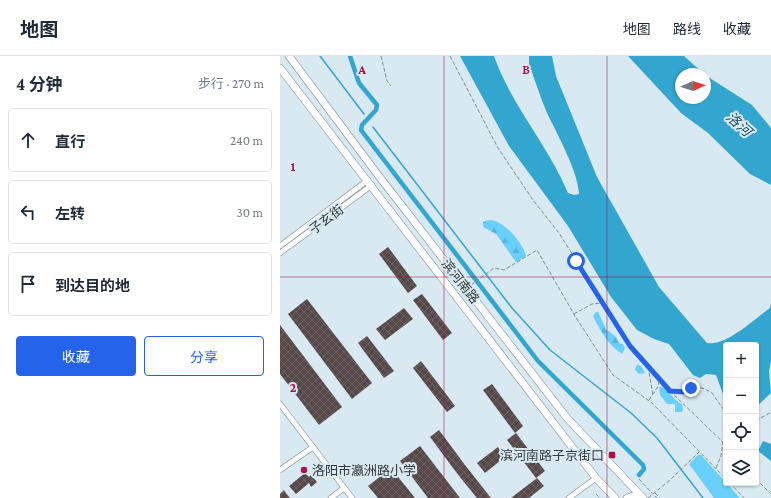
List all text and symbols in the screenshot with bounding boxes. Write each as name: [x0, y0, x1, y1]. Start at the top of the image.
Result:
text: 地图: [20, 19, 58, 40]
text: 地图: [623, 21, 651, 37]
text: 路线: [673, 21, 701, 37]
text: 收藏: [723, 21, 751, 37]
text: A: [357, 62, 366, 77]
text: B: [522, 62, 530, 77]
north arrow: [675, 68, 711, 104]
text: 4 分钟: [16, 75, 62, 94]
text: 步行 · 270 m: [198, 76, 264, 91]
water label: 洛河: [723, 109, 757, 141]
icon: ahead: [17, 129, 39, 151]
text: 240 m: [230, 133, 263, 148]
text: 直行: [55, 134, 85, 150]
text: 1: [291, 159, 296, 174]
icon: left: [17, 201, 39, 223]
street label: 子玄街: [306, 202, 346, 237]
text: 30 m: [237, 205, 263, 220]
text: 左转: [55, 206, 85, 222]
route start: [567, 252, 585, 270]
street label: 滨河南路: [439, 256, 483, 306]
icon: arrive: [17, 273, 39, 295]
text: 到达目的地: [55, 278, 130, 294]
button: 收藏: [16, 336, 136, 376]
button: 分享: [144, 336, 264, 376]
map controls: [723, 342, 759, 486]
button: +: [723, 342, 759, 378]
button: −: [723, 378, 759, 414]
route end: [682, 379, 700, 397]
text: 2: [290, 380, 297, 395]
button: locate: [723, 414, 759, 450]
place label: 滨河南路子京街口: [500, 448, 604, 463]
marker: 滨河南路子京街口: [607, 450, 617, 460]
button: layers: [723, 450, 759, 486]
place label: 洛阳市瀛洲路小学: [312, 463, 416, 478]
marker: 洛阳市瀛洲路小学: [299, 465, 309, 475]

